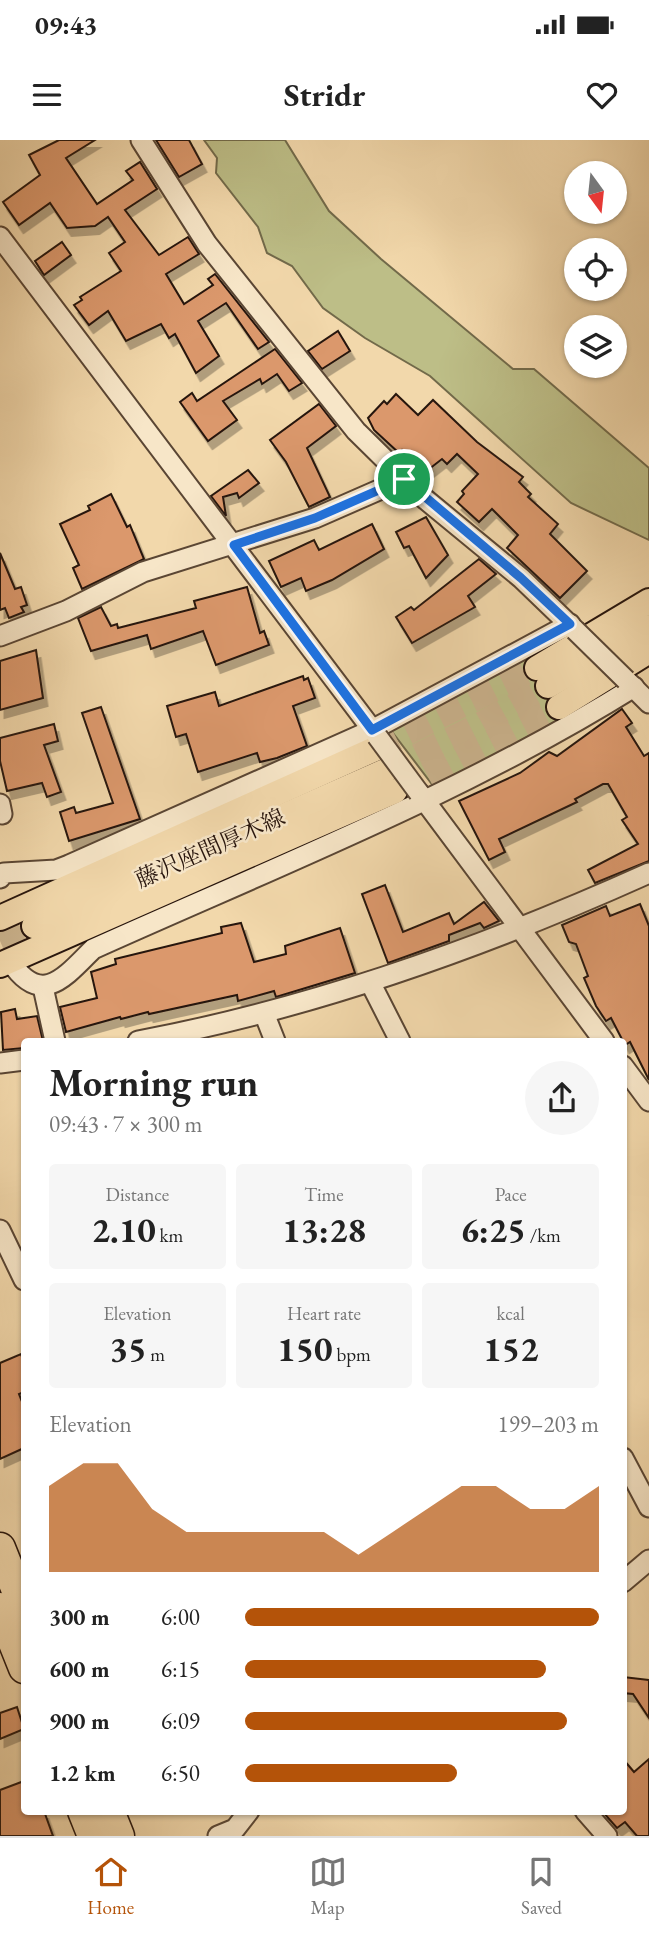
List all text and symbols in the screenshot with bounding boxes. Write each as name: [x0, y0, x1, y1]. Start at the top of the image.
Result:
text: 09:43: [35, 8, 97, 42]
text: Stridr: [284, 74, 365, 116]
icon: menu: [28, 76, 66, 114]
icon: heart: [583, 76, 621, 114]
north arrow: [564, 161, 626, 224]
map controls: [564, 161, 627, 378]
button: locate: [564, 238, 627, 301]
button: layers: [564, 315, 627, 378]
pin: [374, 449, 434, 509]
icon: arrive: [385, 460, 423, 498]
street label: 藤沢座間厚木線: [130, 802, 290, 894]
text: Morning run: [49, 1058, 258, 1107]
button: share: [525, 1061, 599, 1135]
text: 09:43 · 7 × 300 m: [49, 1109, 202, 1139]
text: Distance: [106, 1182, 169, 1207]
text: Time: [304, 1182, 344, 1207]
text: Pace: [495, 1182, 527, 1207]
text: 2.10: [91, 1207, 156, 1252]
text: 13:28: [282, 1207, 366, 1252]
text: 6:25: [460, 1207, 526, 1252]
text: km: [156, 1223, 183, 1248]
text: /km: [526, 1223, 561, 1248]
text: Elevation: [103, 1301, 172, 1326]
text: Heart rate: [287, 1301, 361, 1326]
text: kcal: [496, 1301, 525, 1326]
text: 35: [110, 1326, 147, 1371]
text: 150: [277, 1326, 333, 1371]
text: 152: [483, 1326, 538, 1371]
text: m: [147, 1342, 165, 1367]
text: bpm: [333, 1342, 371, 1367]
text: Elevation: [49, 1409, 132, 1439]
text: 199–203 m: [498, 1409, 599, 1439]
text: 300 m: [49, 1602, 110, 1632]
text: 6:00: [161, 1602, 200, 1632]
text: 600 m: [49, 1654, 110, 1684]
text: 6:15: [161, 1654, 200, 1684]
text: 900 m: [49, 1706, 110, 1736]
text: 6:09: [161, 1706, 200, 1736]
text: 1.2 km: [49, 1758, 116, 1788]
text: 6:50: [161, 1758, 200, 1788]
tab: Home: [87, 1853, 134, 1920]
tab: Map: [309, 1853, 347, 1920]
tab: Saved: [521, 1853, 562, 1920]

